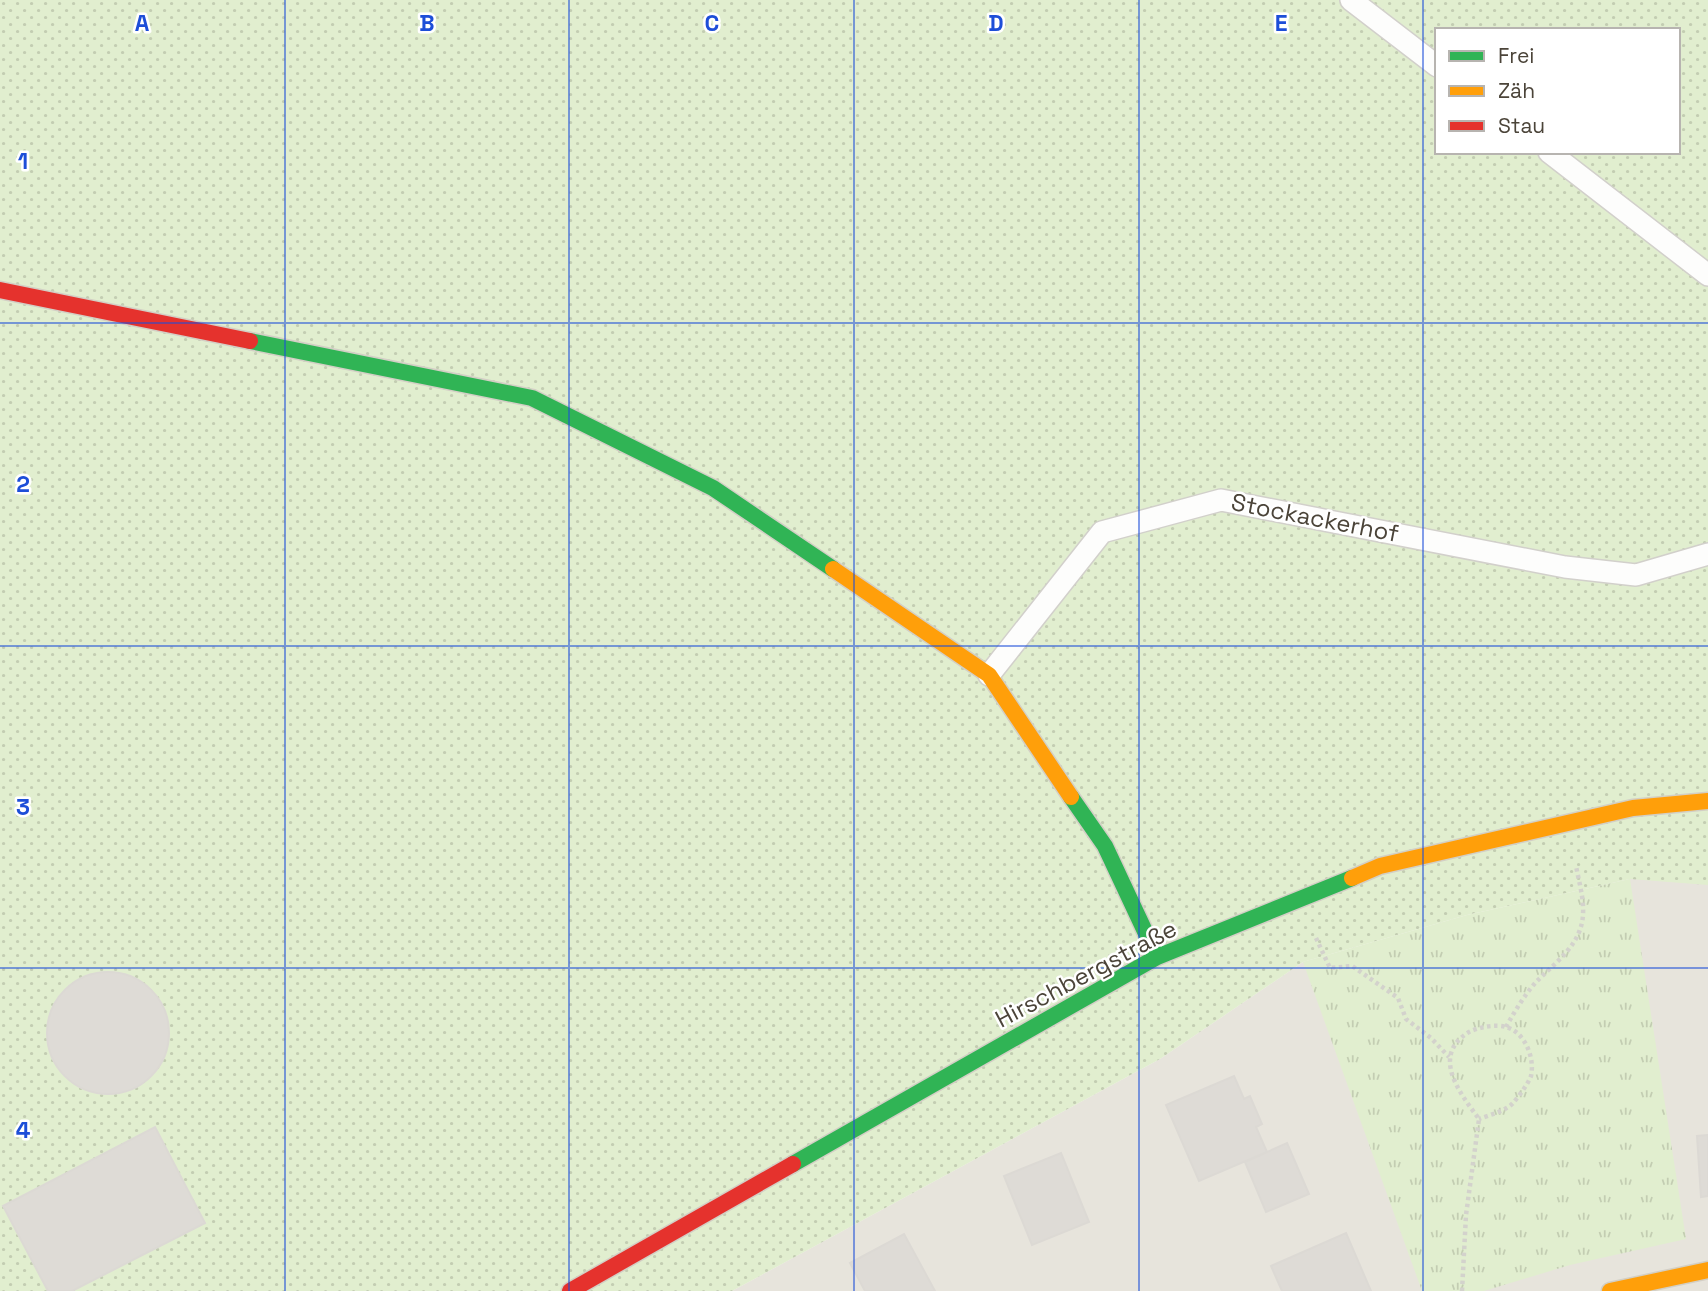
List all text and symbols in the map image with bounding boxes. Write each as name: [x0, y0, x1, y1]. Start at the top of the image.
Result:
text: A: [135, 8, 150, 38]
text: B: [419, 8, 435, 38]
text: C: [705, 8, 719, 38]
text: D: [988, 8, 1004, 38]
text: E: [1275, 8, 1287, 38]
legend: [1435, 28, 1680, 154]
text: Frei: [1498, 42, 1534, 69]
text: Zäh: [1498, 77, 1535, 104]
text: Stau: [1498, 112, 1545, 139]
text: 1: [18, 146, 28, 176]
text: 2: [16, 469, 30, 499]
street label: Stockackerhof: [1229, 486, 1402, 549]
text: 3: [16, 792, 30, 822]
street label: Hirschbergstraße: [990, 913, 1182, 1034]
text: 4: [16, 1115, 31, 1145]

